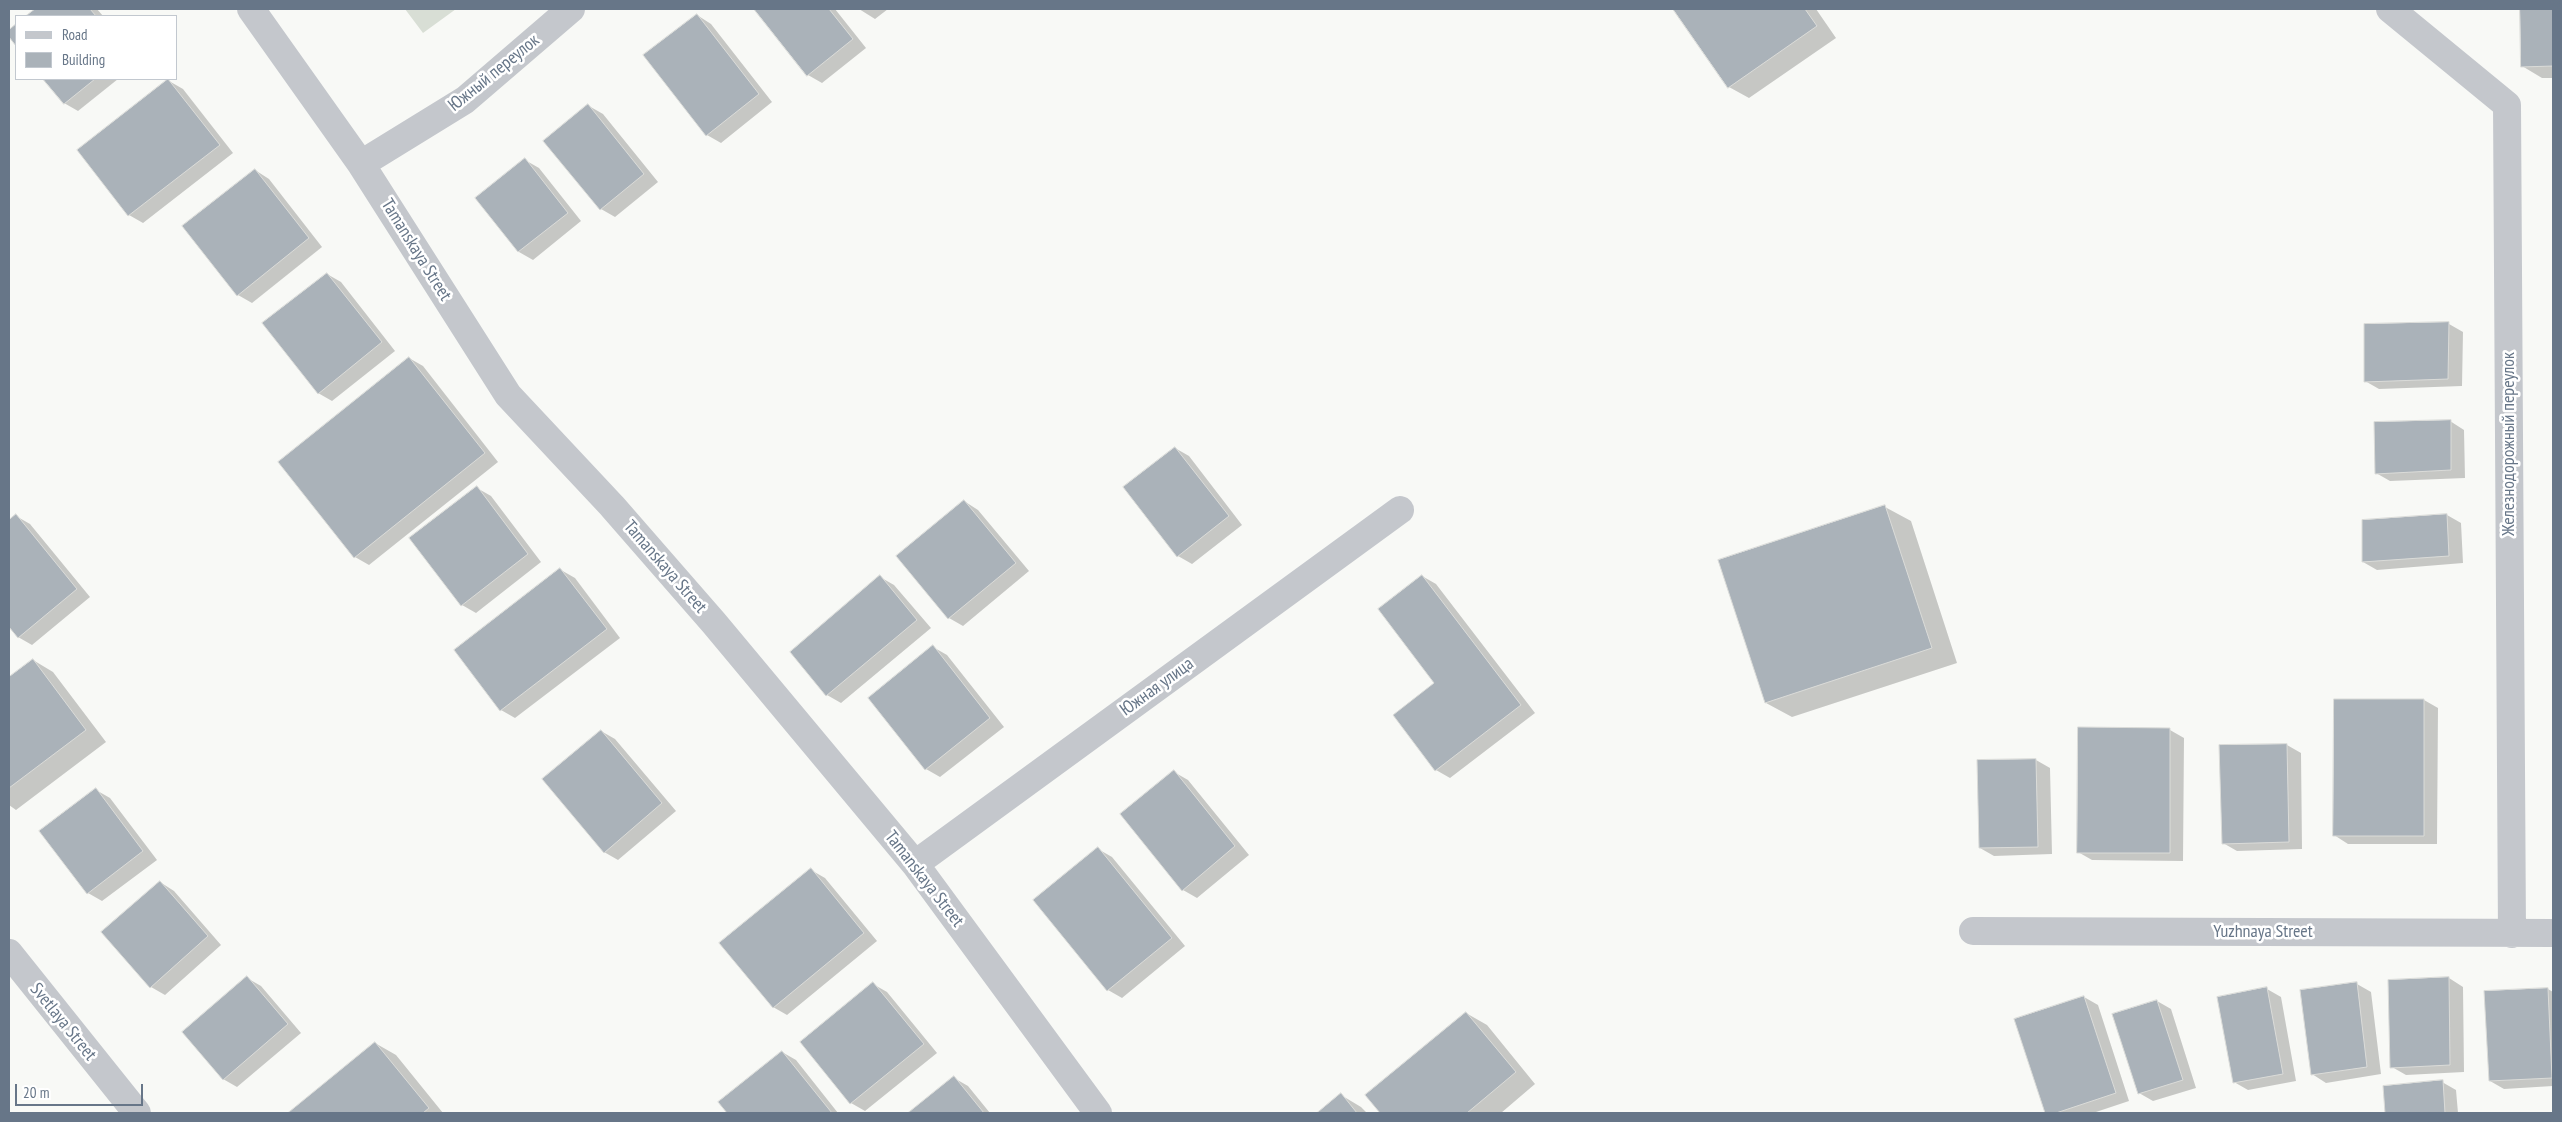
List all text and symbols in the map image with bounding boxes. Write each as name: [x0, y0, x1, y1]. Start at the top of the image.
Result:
legend: [15, 15, 178, 80]
text: Road: [62, 25, 88, 44]
street label: Южный переулок: [444, 30, 544, 116]
text: Building: [62, 50, 105, 69]
street label: Tamanskaya Street: [376, 195, 456, 305]
street label: Железнодорожный переулок: [2498, 352, 2520, 536]
street label: Tamanskaya Street: [619, 516, 711, 618]
street label: Южная улица: [1116, 653, 1198, 721]
street label: Tamanskaya Street: [880, 827, 968, 931]
street label: Yuzhnaya Street: [2213, 921, 2313, 943]
street label: Svetlaya Street: [25, 979, 101, 1065]
scale bar: [18, 1074, 145, 1106]
text: 20 m: [23, 1083, 49, 1102]

